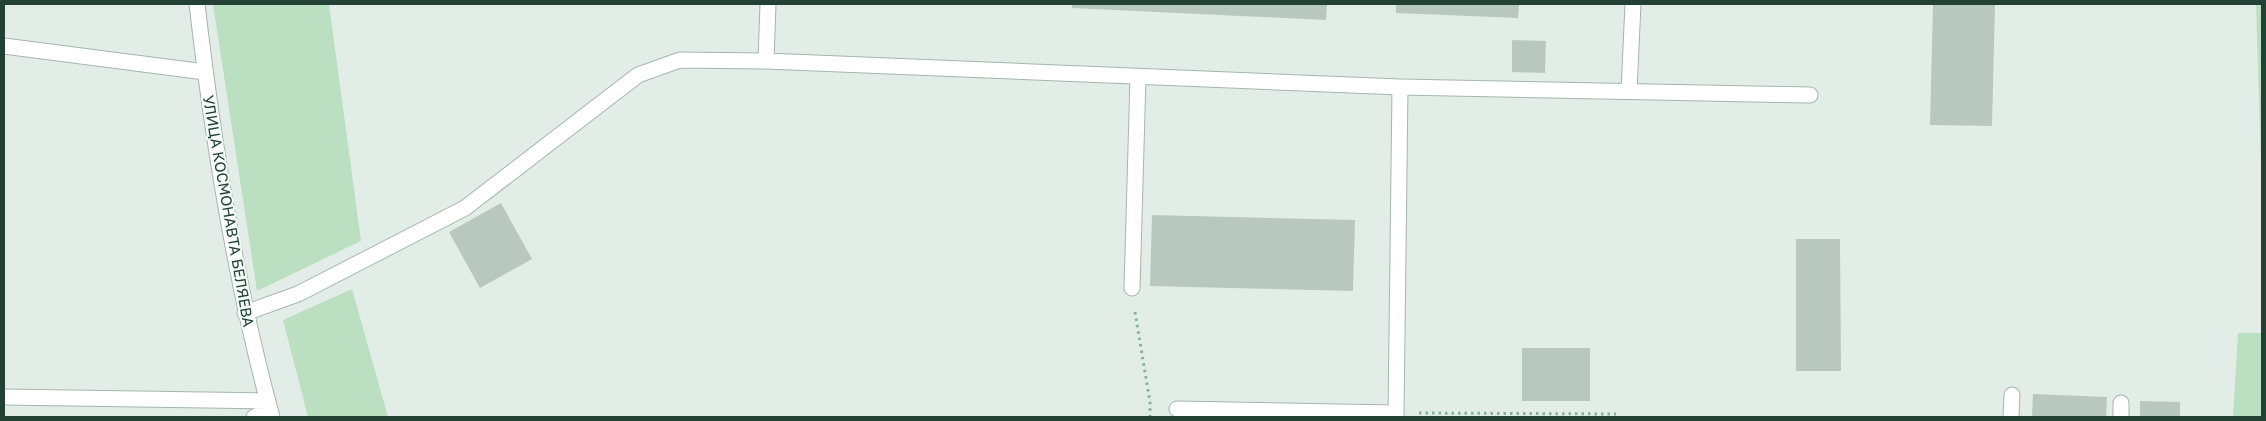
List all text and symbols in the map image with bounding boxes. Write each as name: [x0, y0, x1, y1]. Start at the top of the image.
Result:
street label: УЛИЦА КОСМОНАВТА БЕЛЯЕВА: [200, 94, 258, 328]

